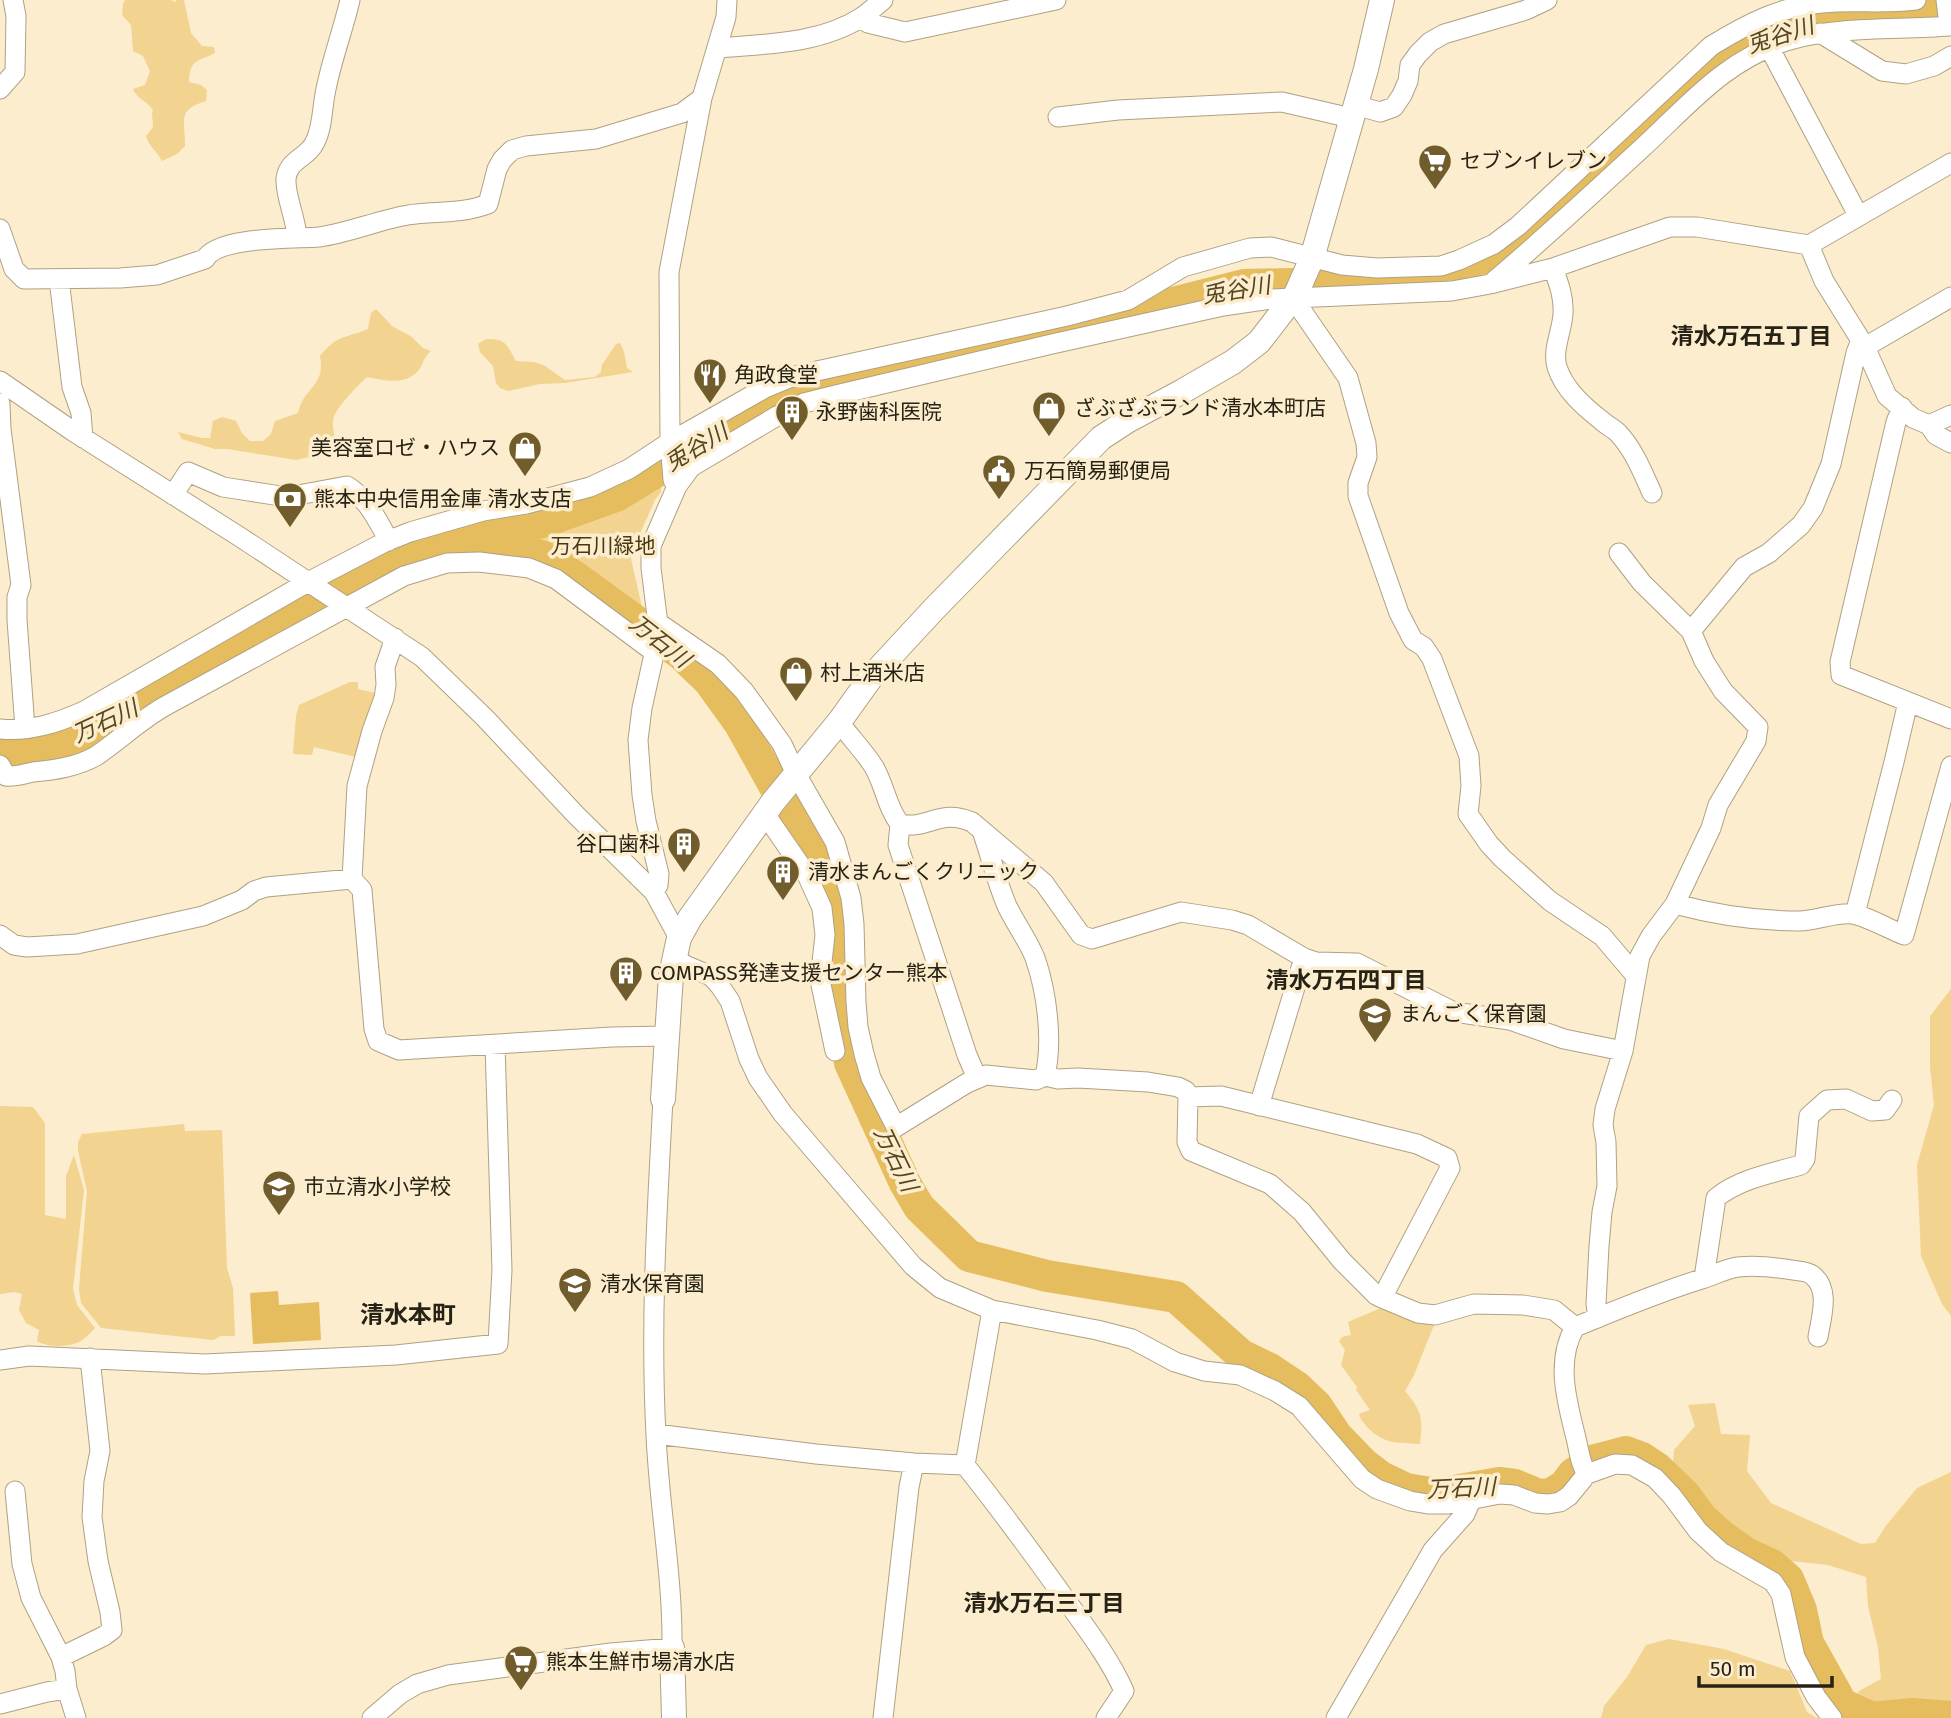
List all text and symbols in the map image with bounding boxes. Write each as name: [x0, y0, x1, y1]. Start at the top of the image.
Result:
water label: 兎谷川: [1743, 10, 1820, 59]
supermarket icon: セブンイレブン: [1416, 142, 1454, 191]
place label: セブンイレブン: [1460, 148, 1607, 174]
water label: 兎谷川: [1200, 270, 1275, 309]
district label: 清水万石五丁目: [1671, 322, 1832, 350]
restaurant icon: 角政食堂: [691, 356, 729, 405]
place label: 角政食堂: [734, 362, 818, 388]
shop icon: ざぶざぶランド清水本町店: [1030, 389, 1068, 438]
building icon: 永野歯科医院: [773, 393, 811, 442]
place label: ざぶざぶランド清水本町店: [1074, 395, 1326, 421]
place label: 永野歯科医院: [816, 399, 942, 425]
water label: 兎谷川: [659, 416, 735, 477]
shop icon: 美容室ロゼ・ハウス: [506, 429, 544, 478]
place label: 美容室ロゼ・ハウス: [311, 435, 500, 461]
public building icon: 万石簡易郵便局: [980, 452, 1018, 501]
place label: 万石簡易郵便局: [1024, 458, 1171, 484]
bank icon: 熊本中央信用金庫 清水支店: [271, 480, 309, 529]
place label: 熊本中央信用金庫 清水支店: [314, 486, 572, 512]
park label: 万石川緑地: [551, 533, 656, 559]
water label: 万石川: [624, 609, 698, 675]
shop icon: 村上酒米店: [777, 654, 815, 703]
place label: 村上酒米店: [820, 660, 925, 686]
water label: 万石川: [68, 692, 145, 748]
building icon: 谷口歯科: [665, 825, 703, 874]
place label: 谷口歯科: [576, 831, 660, 857]
building icon: 清水まんごくクリニック: [764, 853, 802, 902]
place label: 清水まんごくクリニック: [808, 859, 1039, 885]
building icon: COMPASS発達支援センター熊本: [607, 954, 645, 1003]
place label: COMPASS発達支援センター熊本: [650, 960, 948, 986]
district label: 清水万石四丁目: [1266, 966, 1427, 994]
school or university icon: まんごく保育園: [1356, 995, 1394, 1044]
place label: まんごく保育園: [1400, 1001, 1547, 1027]
water label: 万石川: [868, 1122, 925, 1199]
school or university icon: 市立清水小学校: [260, 1168, 298, 1217]
place label: 市立清水小学校: [304, 1174, 451, 1200]
school or university icon: 清水保育園: [556, 1265, 594, 1314]
place label: 清水保育園: [600, 1271, 705, 1297]
district label: 清水本町: [360, 1301, 456, 1329]
water label: 万石川: [1426, 1472, 1499, 1504]
district label: 清水万石三丁目: [964, 1589, 1125, 1617]
supermarket icon: 熊本生鮮市場清水店: [502, 1643, 540, 1692]
scale bar: [1699, 1644, 1832, 1688]
place label: 熊本生鮮市場清水店: [546, 1649, 735, 1675]
text: 50 m: [1710, 1656, 1756, 1682]

